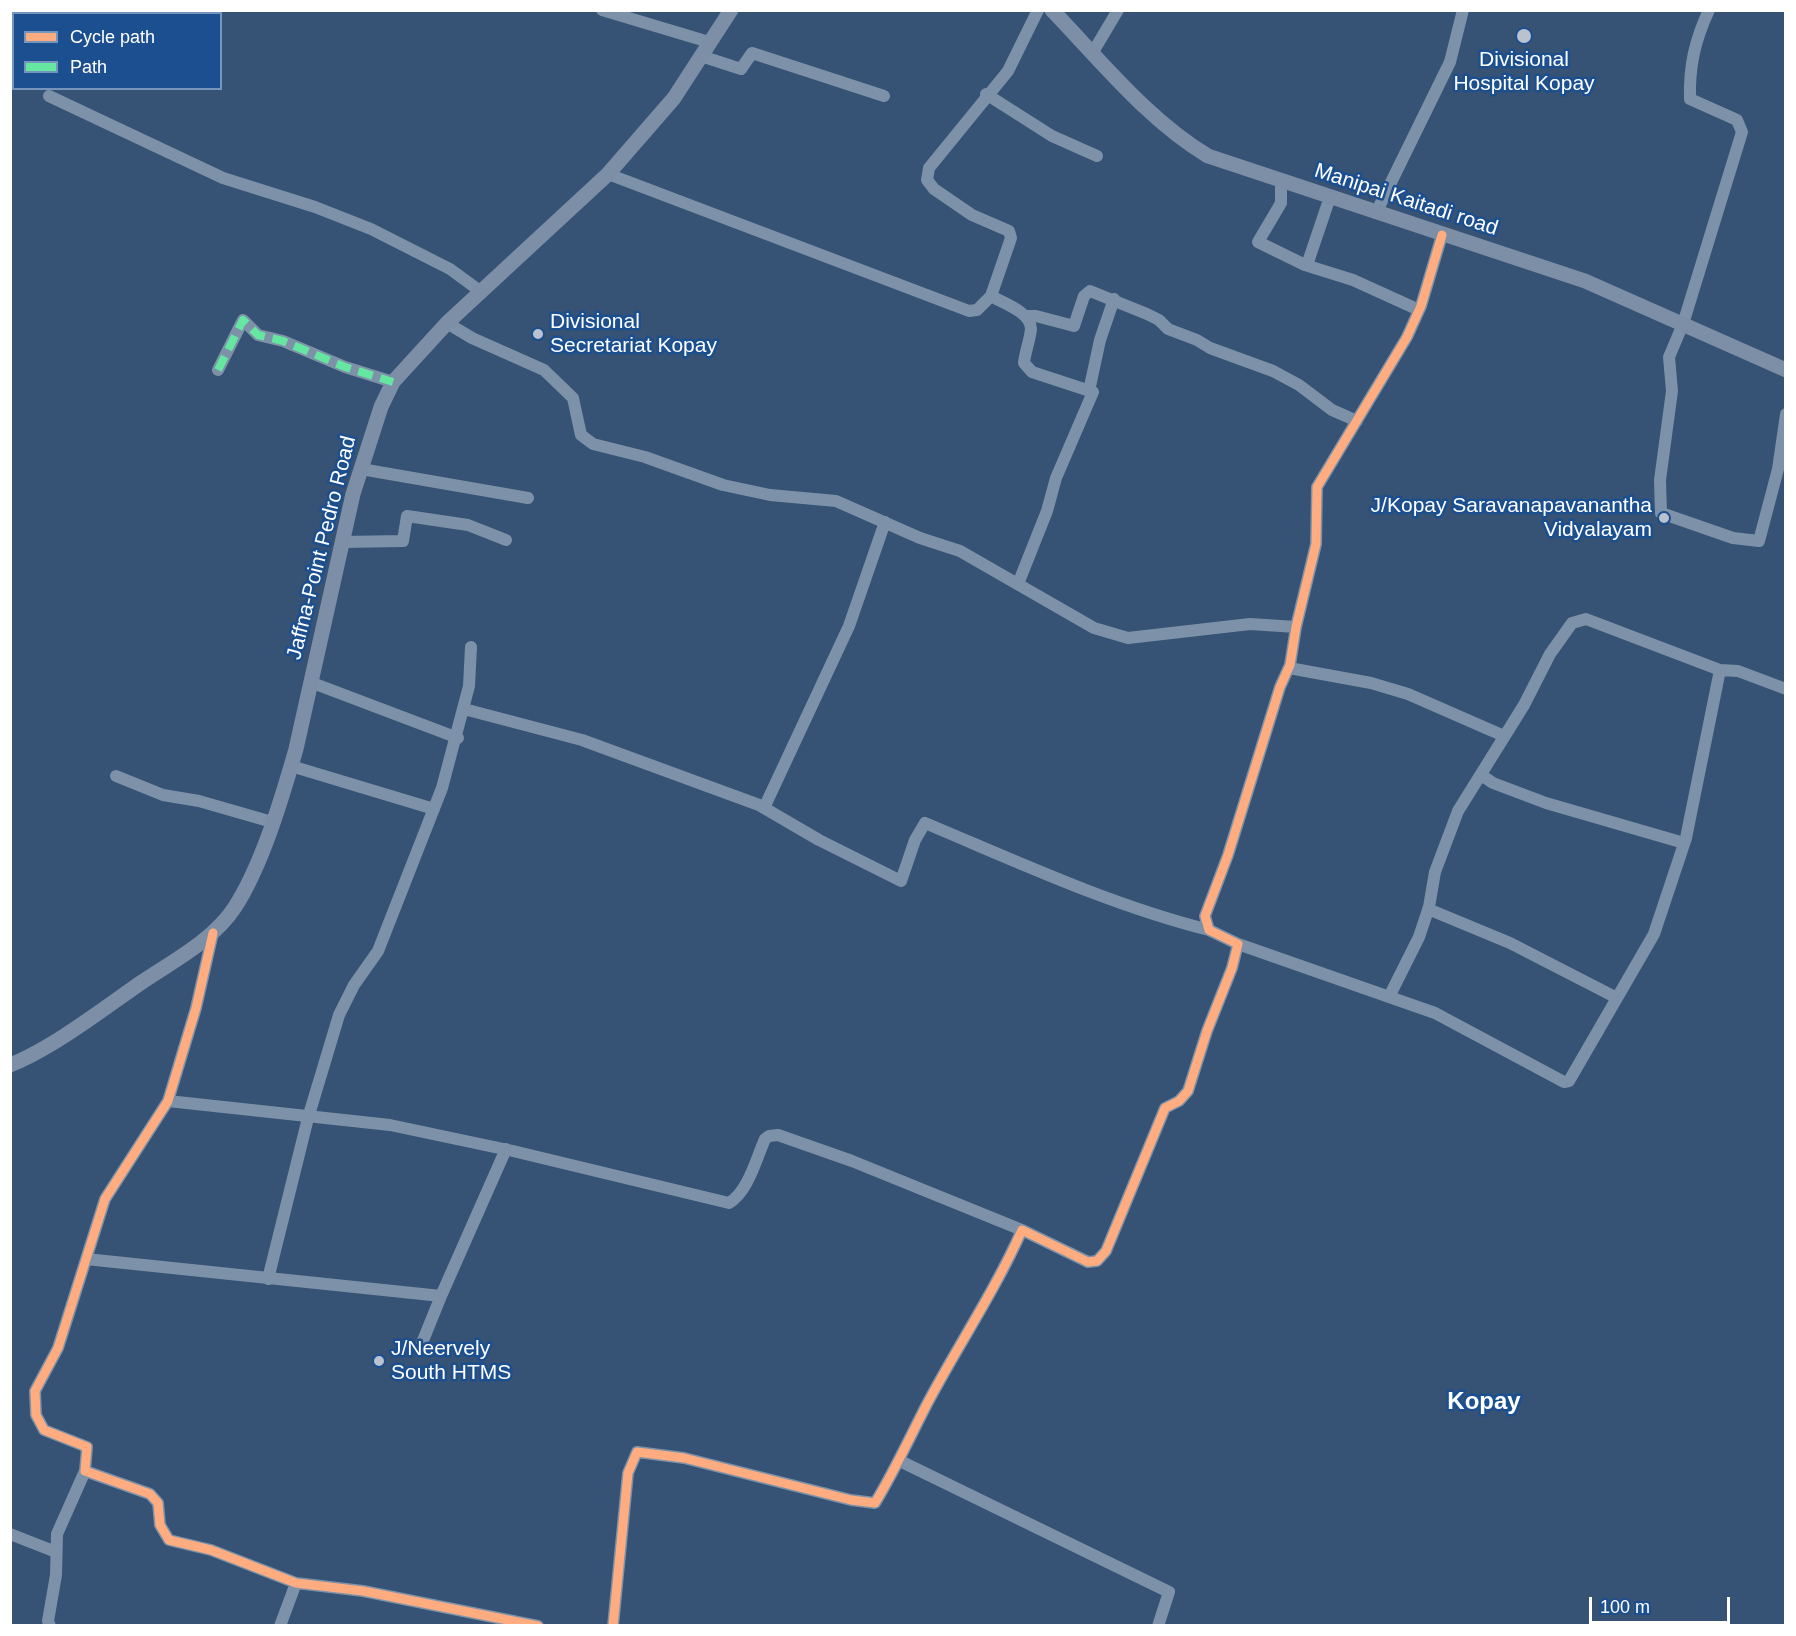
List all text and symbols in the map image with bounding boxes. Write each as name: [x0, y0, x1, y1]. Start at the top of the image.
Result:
legend: [12, 12, 222, 90]
text: Cycle path: [70, 27, 155, 47]
marker: Divisional Hospital Kopay: [1515, 27, 1533, 45]
place label: Divisional Hospital Kopay: [1453, 47, 1595, 97]
text: Path: [70, 57, 107, 77]
street label: Manipai Kaitadi road: [1311, 158, 1501, 242]
place label: Divisional Secretariat Kopay: [550, 309, 717, 359]
marker: Divisional Secretariat Kopay: [531, 327, 545, 341]
street label: Jaffna-Point Pedro Road: [282, 434, 362, 662]
place label: J/Kopay Saravanapavanantha Vidyalayam: [1371, 493, 1652, 543]
marker: J/Kopay Saravanapavanantha Vidyalayam: [1657, 511, 1671, 525]
place label: J/Neervely South HTMS: [391, 1336, 511, 1386]
marker: J/Neervely South HTMS: [372, 1354, 386, 1368]
district label: Kopay: [1447, 1388, 1521, 1416]
scale bar: [1592, 1585, 1733, 1623]
text: 100 m: [1600, 1597, 1650, 1617]

